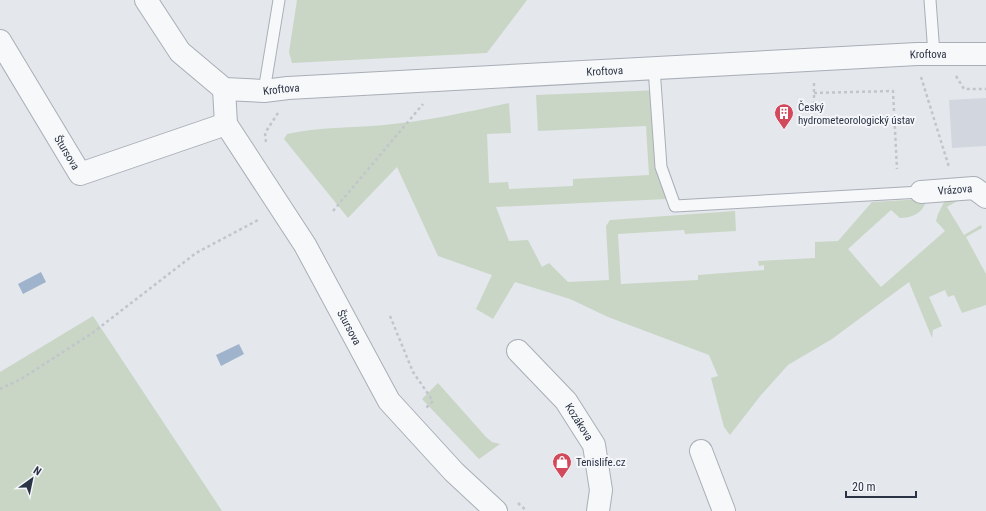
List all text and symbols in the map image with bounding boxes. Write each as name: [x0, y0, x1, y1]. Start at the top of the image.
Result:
street label: Kroftova: [909, 48, 947, 61]
street label: Kroftova: [586, 63, 623, 78]
street label: Kroftova: [262, 81, 300, 98]
place label: Český hydrometeorologický ústav: [798, 100, 915, 127]
building icon: Český hydrometeorologický ústav: [773, 102, 795, 130]
street label: Štursova: [52, 133, 82, 172]
street label: Vrázova: [937, 182, 973, 197]
street label: Štursova: [335, 307, 364, 347]
street label: Kozákova: [563, 401, 596, 443]
shop icon: Tenislife.cz: [551, 451, 573, 479]
place label: Tenislife.cz: [576, 456, 626, 469]
north arrow: [12, 459, 52, 499]
text: N: [31, 464, 44, 478]
scale bar: [846, 473, 916, 499]
text: 20 m: [852, 480, 876, 494]

